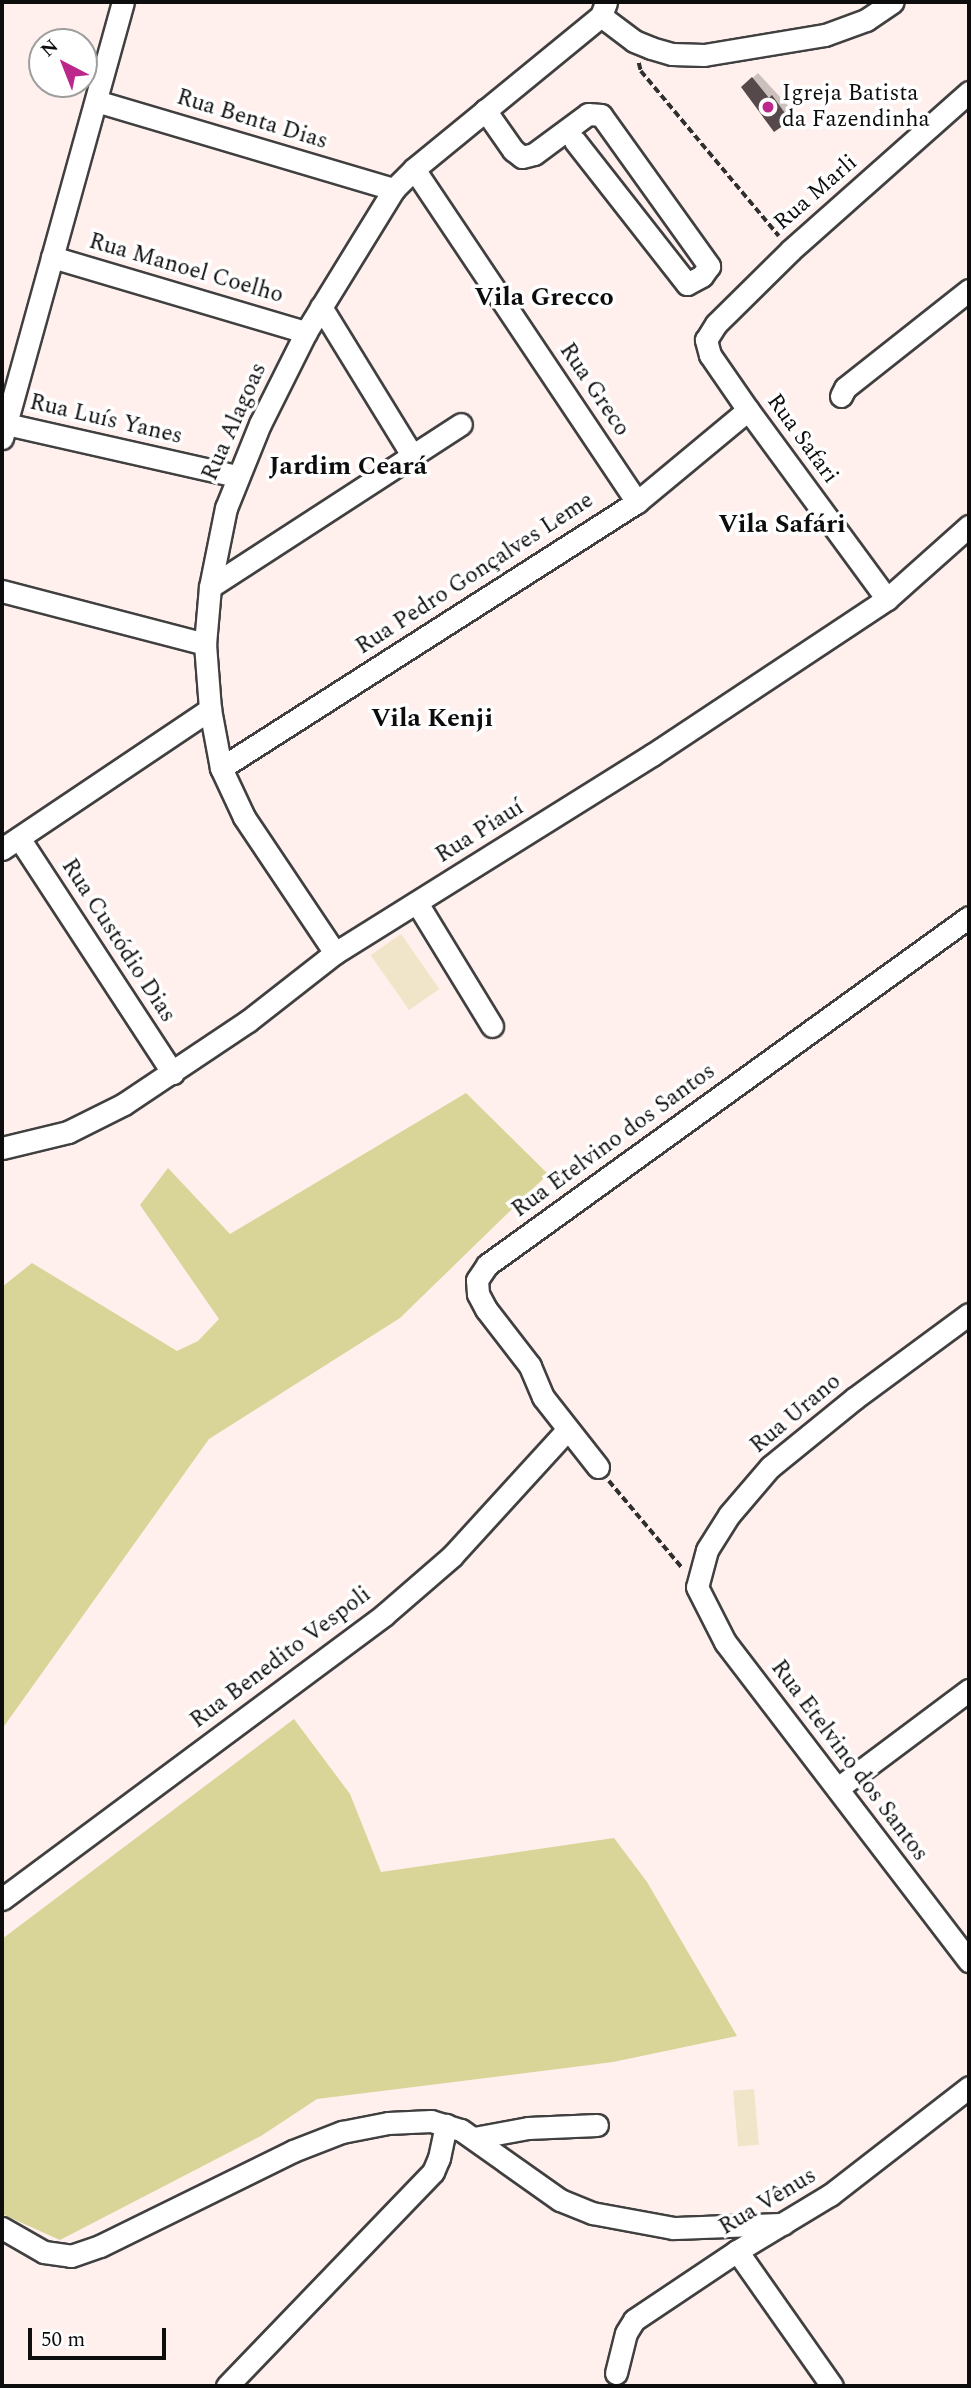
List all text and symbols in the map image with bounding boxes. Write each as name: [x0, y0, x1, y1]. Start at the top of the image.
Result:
north arrow: [28, 28, 98, 98]
text: N: [34, 33, 65, 64]
place label: Igreja Batista da Fazendinha: [782, 80, 930, 134]
street label: Rua Benta Dias: [173, 84, 331, 156]
marker: Igreja Batista da Fazendinha: [760, 99, 776, 115]
street label: Rua Marli: [769, 149, 863, 237]
street label: Rua Manoel Coelho: [86, 228, 286, 310]
district label: Vila Grecco: [474, 282, 614, 314]
street label: Rua Greco: [553, 338, 635, 442]
street label: Rua Alagoas: [197, 359, 273, 485]
street label: Rua Luís Yanes: [27, 389, 185, 451]
street label: Rua Safari: [760, 389, 844, 489]
district label: Jardim Ceará: [269, 451, 427, 483]
street label: Rua Pedro Gonçalves Leme: [351, 487, 599, 661]
district label: Vila Safári: [718, 509, 846, 541]
district label: Vila Kenji: [371, 703, 493, 735]
street label: Rua Piauí: [431, 794, 529, 870]
street label: Rua Custódio Dias: [55, 854, 181, 1028]
street label: Rua Etelvino dos Santos: [507, 1058, 721, 1224]
street label: Rua Urano: [745, 1368, 847, 1460]
street label: Rua Benedito Vespoli: [185, 1581, 377, 1735]
street label: Rua Etelvino dos Santos: [764, 1655, 934, 1867]
street label: Rua Vênus: [714, 2162, 822, 2242]
scale bar: [32, 2314, 170, 2358]
text: 50 m: [41, 2324, 85, 2356]

